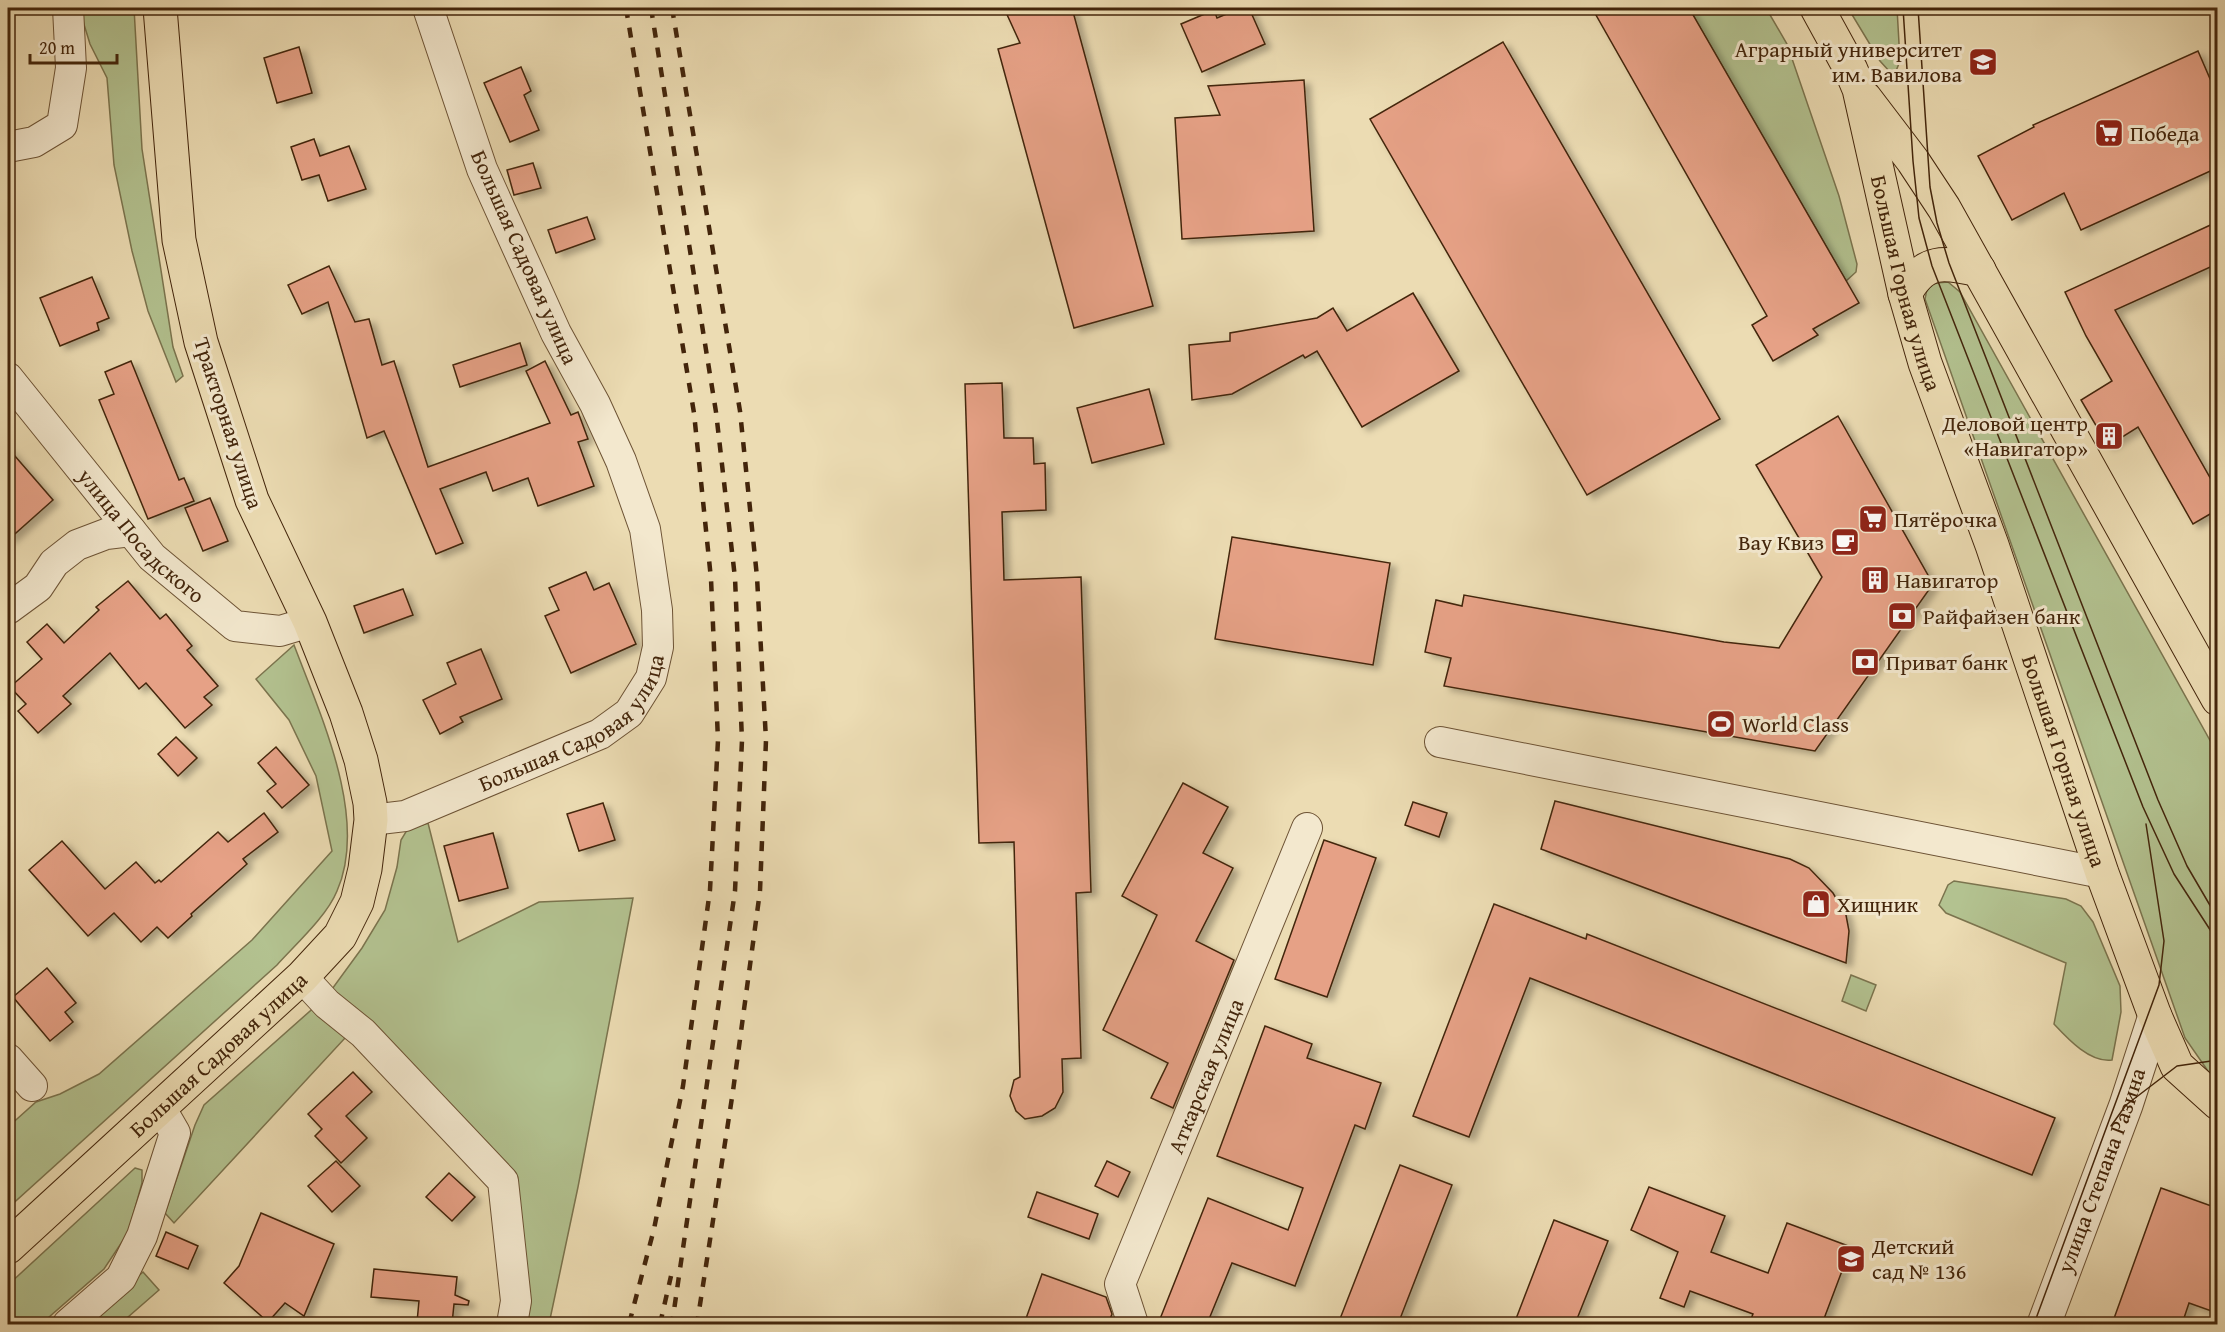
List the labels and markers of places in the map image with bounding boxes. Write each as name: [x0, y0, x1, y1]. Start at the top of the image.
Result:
place label: Аграрный университет им. Вавилова: [1735, 33, 1963, 90]
school or university icon: Аграрный университет им. Вавилова: [1967, 46, 1999, 78]
supermarket icon: Победа: [2093, 117, 2125, 149]
place label: Победа: [2130, 117, 2200, 149]
place label: Деловой центр «Навигатор»: [1941, 407, 2088, 464]
building icon: Деловой центр «Навигатор»: [2093, 420, 2125, 452]
supermarket icon: Пятёрочка: [1857, 503, 1889, 535]
place label: Пятёрочка: [1894, 503, 1998, 535]
place label: Вау Квиз: [1738, 526, 1824, 558]
cafe icon: Вау Квиз: [1829, 526, 1861, 558]
building icon: Навигатор: [1859, 564, 1891, 596]
place label: Навигатор: [1896, 564, 1999, 596]
bank icon: Райфайзен банк: [1886, 600, 1918, 632]
place label: Райфайзен банк: [1923, 600, 2081, 632]
bank icon: Приват банк: [1849, 646, 1881, 678]
place label: Приват банк: [1886, 646, 2008, 678]
sports icon: World Class: [1705, 708, 1737, 740]
place label: World Class: [1742, 708, 1849, 740]
shop icon: Хищник: [1800, 888, 1832, 920]
place label: Хищник: [1837, 888, 1919, 920]
place label: Детский сад № 136: [1871, 1230, 1966, 1287]
school or university icon: Детский сад № 136: [1835, 1243, 1867, 1275]

